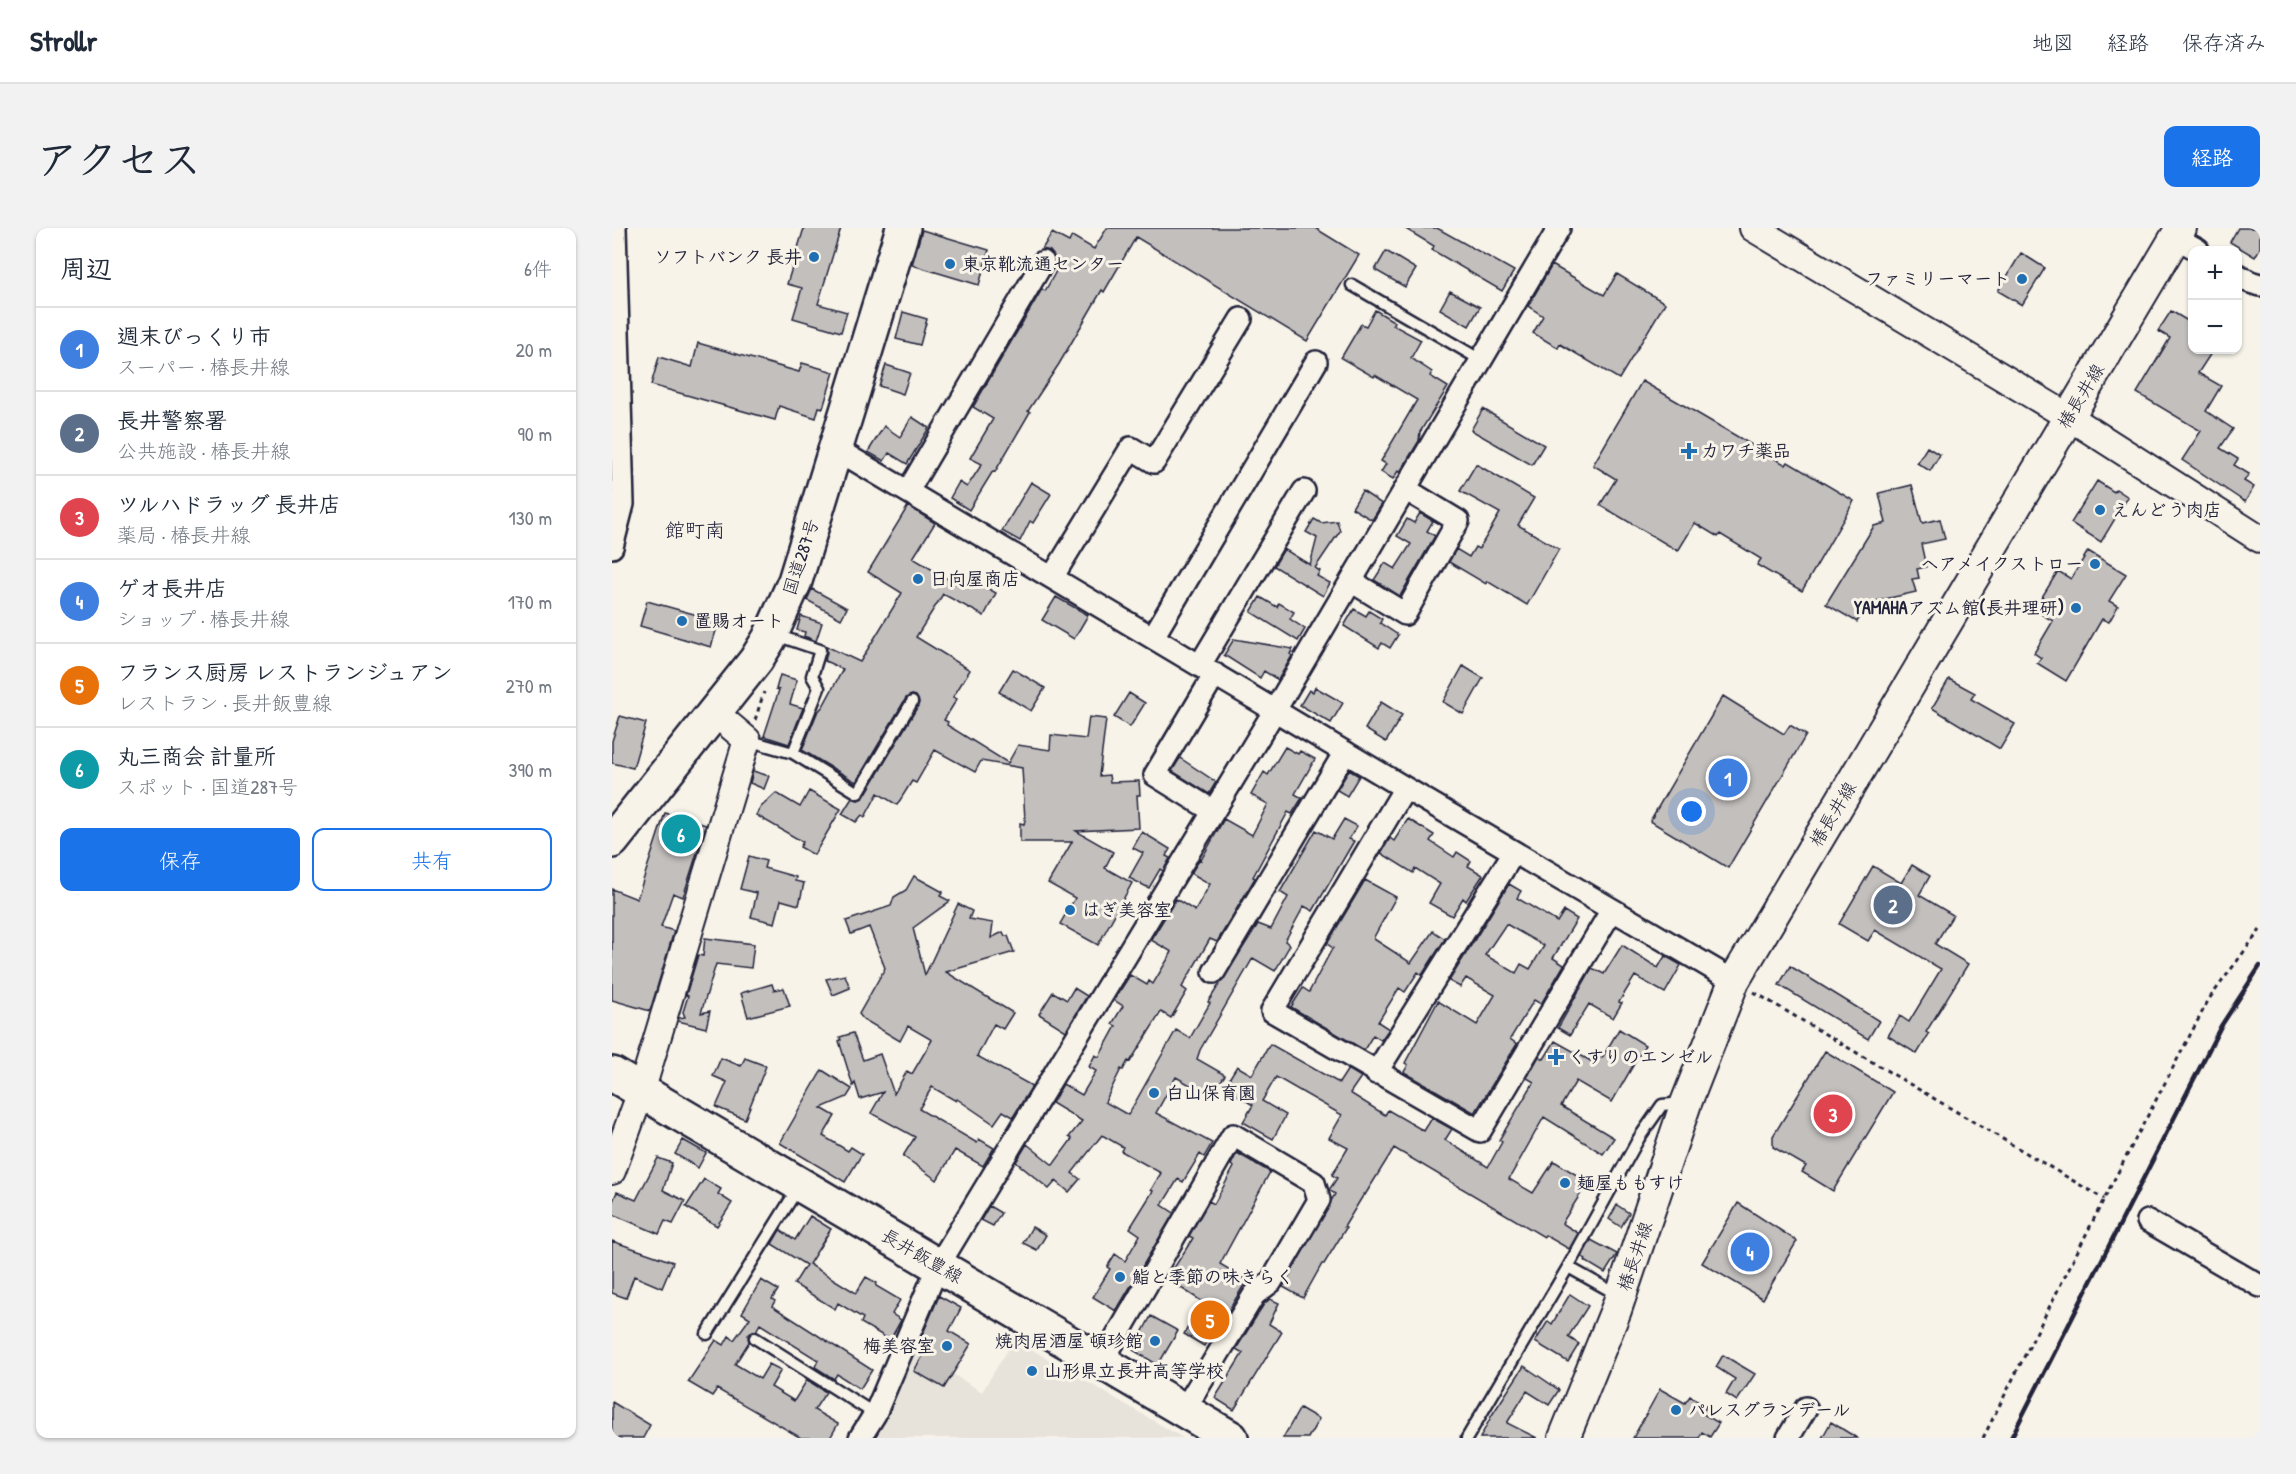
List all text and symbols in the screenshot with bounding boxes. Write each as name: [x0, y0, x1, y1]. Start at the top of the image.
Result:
text: Strollr: [30, 22, 97, 60]
text: 地図: [2032, 28, 2074, 57]
text: 経路: [2107, 28, 2149, 57]
text: 保存済み: [2182, 28, 2266, 57]
button: 経路: [2164, 126, 2260, 187]
text: アクセス: [36, 130, 201, 187]
place label: ソフトバンク 長井: [654, 244, 802, 269]
map controls: [2188, 246, 2242, 354]
button: +: [2188, 246, 2242, 300]
marker: ソフトバンク 長井: [807, 250, 821, 264]
text: 周辺: [60, 251, 112, 286]
place label: 東京靴流通センター: [962, 251, 1124, 276]
text: 6件: [524, 255, 552, 282]
marker: 東京靴流通センター: [943, 257, 957, 271]
place label: ファミリーマート: [1865, 266, 2010, 291]
marker: ファミリーマート: [2015, 272, 2029, 286]
button: −: [2188, 300, 2242, 354]
text: 週末びっくり市: [117, 321, 271, 351]
text: 1: [76, 336, 83, 363]
text: 20 m: [515, 336, 552, 363]
text: スーパー · 椿長井線: [117, 353, 289, 380]
street label: 椿長井線: [2051, 358, 2110, 433]
text: 長井警察署: [117, 405, 227, 435]
text: 2: [75, 420, 84, 447]
text: 90 m: [518, 420, 552, 447]
text: 公共施設 · 椿長井線: [117, 437, 290, 464]
place label: カワチ薬品: [1701, 438, 1791, 463]
marker: カワチ薬品: [1682, 444, 1696, 458]
text: ツルハドラッグ 長井店: [117, 489, 341, 519]
place label: えんどう肉店: [2112, 497, 2221, 522]
marker: えんどう肉店: [2093, 503, 2107, 517]
text: 3: [75, 504, 84, 531]
text: 130 m: [509, 504, 552, 531]
street label: 国道287号: [776, 515, 825, 598]
district label: 館町南: [665, 516, 725, 543]
text: 薬局 · 椿長井線: [117, 521, 250, 548]
place label: ヘアメイクストロー: [1921, 551, 2083, 576]
marker: ヘアメイクストロー: [2088, 557, 2102, 571]
place label: 日向屋商店: [930, 566, 1020, 591]
marker: 日向屋商店: [911, 572, 925, 586]
text: ゲオ長井店: [117, 573, 227, 603]
text: 4: [76, 588, 83, 615]
text: 170 m: [508, 588, 552, 615]
place label: YAMAHAアズム館(長井理研): [1854, 595, 2064, 620]
marker: YAMAHAアズム館(長井理研): [2069, 601, 2083, 615]
text: ショップ · 椿長井線: [117, 605, 289, 632]
place label: 置賜オート: [694, 608, 784, 633]
marker: 置賜オート: [675, 614, 689, 628]
text: フランス厨房 レストランジュアン: [117, 657, 453, 687]
text: 5: [75, 672, 84, 699]
text: 270 m: [506, 672, 552, 699]
text: レストラン · 長井飯豊線: [117, 689, 332, 716]
text: 丸三商会 計量所: [117, 741, 276, 771]
text: 6: [76, 756, 83, 783]
text: 390 m: [509, 756, 552, 783]
pin: 1: [1708, 756, 1748, 800]
text: スポット · 国道287号: [117, 773, 298, 800]
street label: 椿長井線: [1803, 776, 1862, 851]
your location: [1677, 797, 1706, 826]
pin: 6: [662, 812, 700, 856]
button: 保存: [60, 828, 300, 891]
button: 共有: [312, 828, 552, 891]
pin: 2: [1874, 882, 1912, 928]
place label: はぎ美容室: [1082, 897, 1172, 922]
marker: はぎ美容室: [1063, 903, 1077, 917]
place label: くすりのエンゼル: [1568, 1044, 1713, 1069]
marker: くすりのエンゼル: [1549, 1050, 1563, 1064]
place label: 白山保育園: [1166, 1080, 1256, 1105]
marker: 白山保育園: [1147, 1086, 1161, 1100]
pin: 3: [1814, 1092, 1852, 1136]
place label: 麺屋ももすけ: [1577, 1170, 1684, 1195]
marker: 麺屋ももすけ: [1558, 1176, 1572, 1190]
street label: 椿長井線: [1611, 1218, 1658, 1294]
street label: 長井飯豊線: [877, 1222, 967, 1289]
pin: 4: [1730, 1230, 1770, 1274]
place label: 鮨と季節の味きらく: [1132, 1264, 1294, 1289]
marker: 鮨と季節の味きらく: [1113, 1270, 1127, 1284]
pin: 5: [1190, 1298, 1230, 1342]
place label: 焼肉居酒屋 頓珍館: [995, 1328, 1143, 1353]
place label: 梅美容室: [863, 1333, 935, 1358]
marker: 焼肉居酒屋 頓珍館: [1148, 1334, 1162, 1348]
marker: 梅美容室: [940, 1339, 954, 1353]
place label: 山形県立長井高等学校: [1044, 1358, 1224, 1383]
marker: 山形県立長井高等学校: [1025, 1364, 1039, 1378]
place label: パレスグランデール: [1688, 1397, 1850, 1422]
marker: パレスグランデール: [1669, 1403, 1683, 1417]

